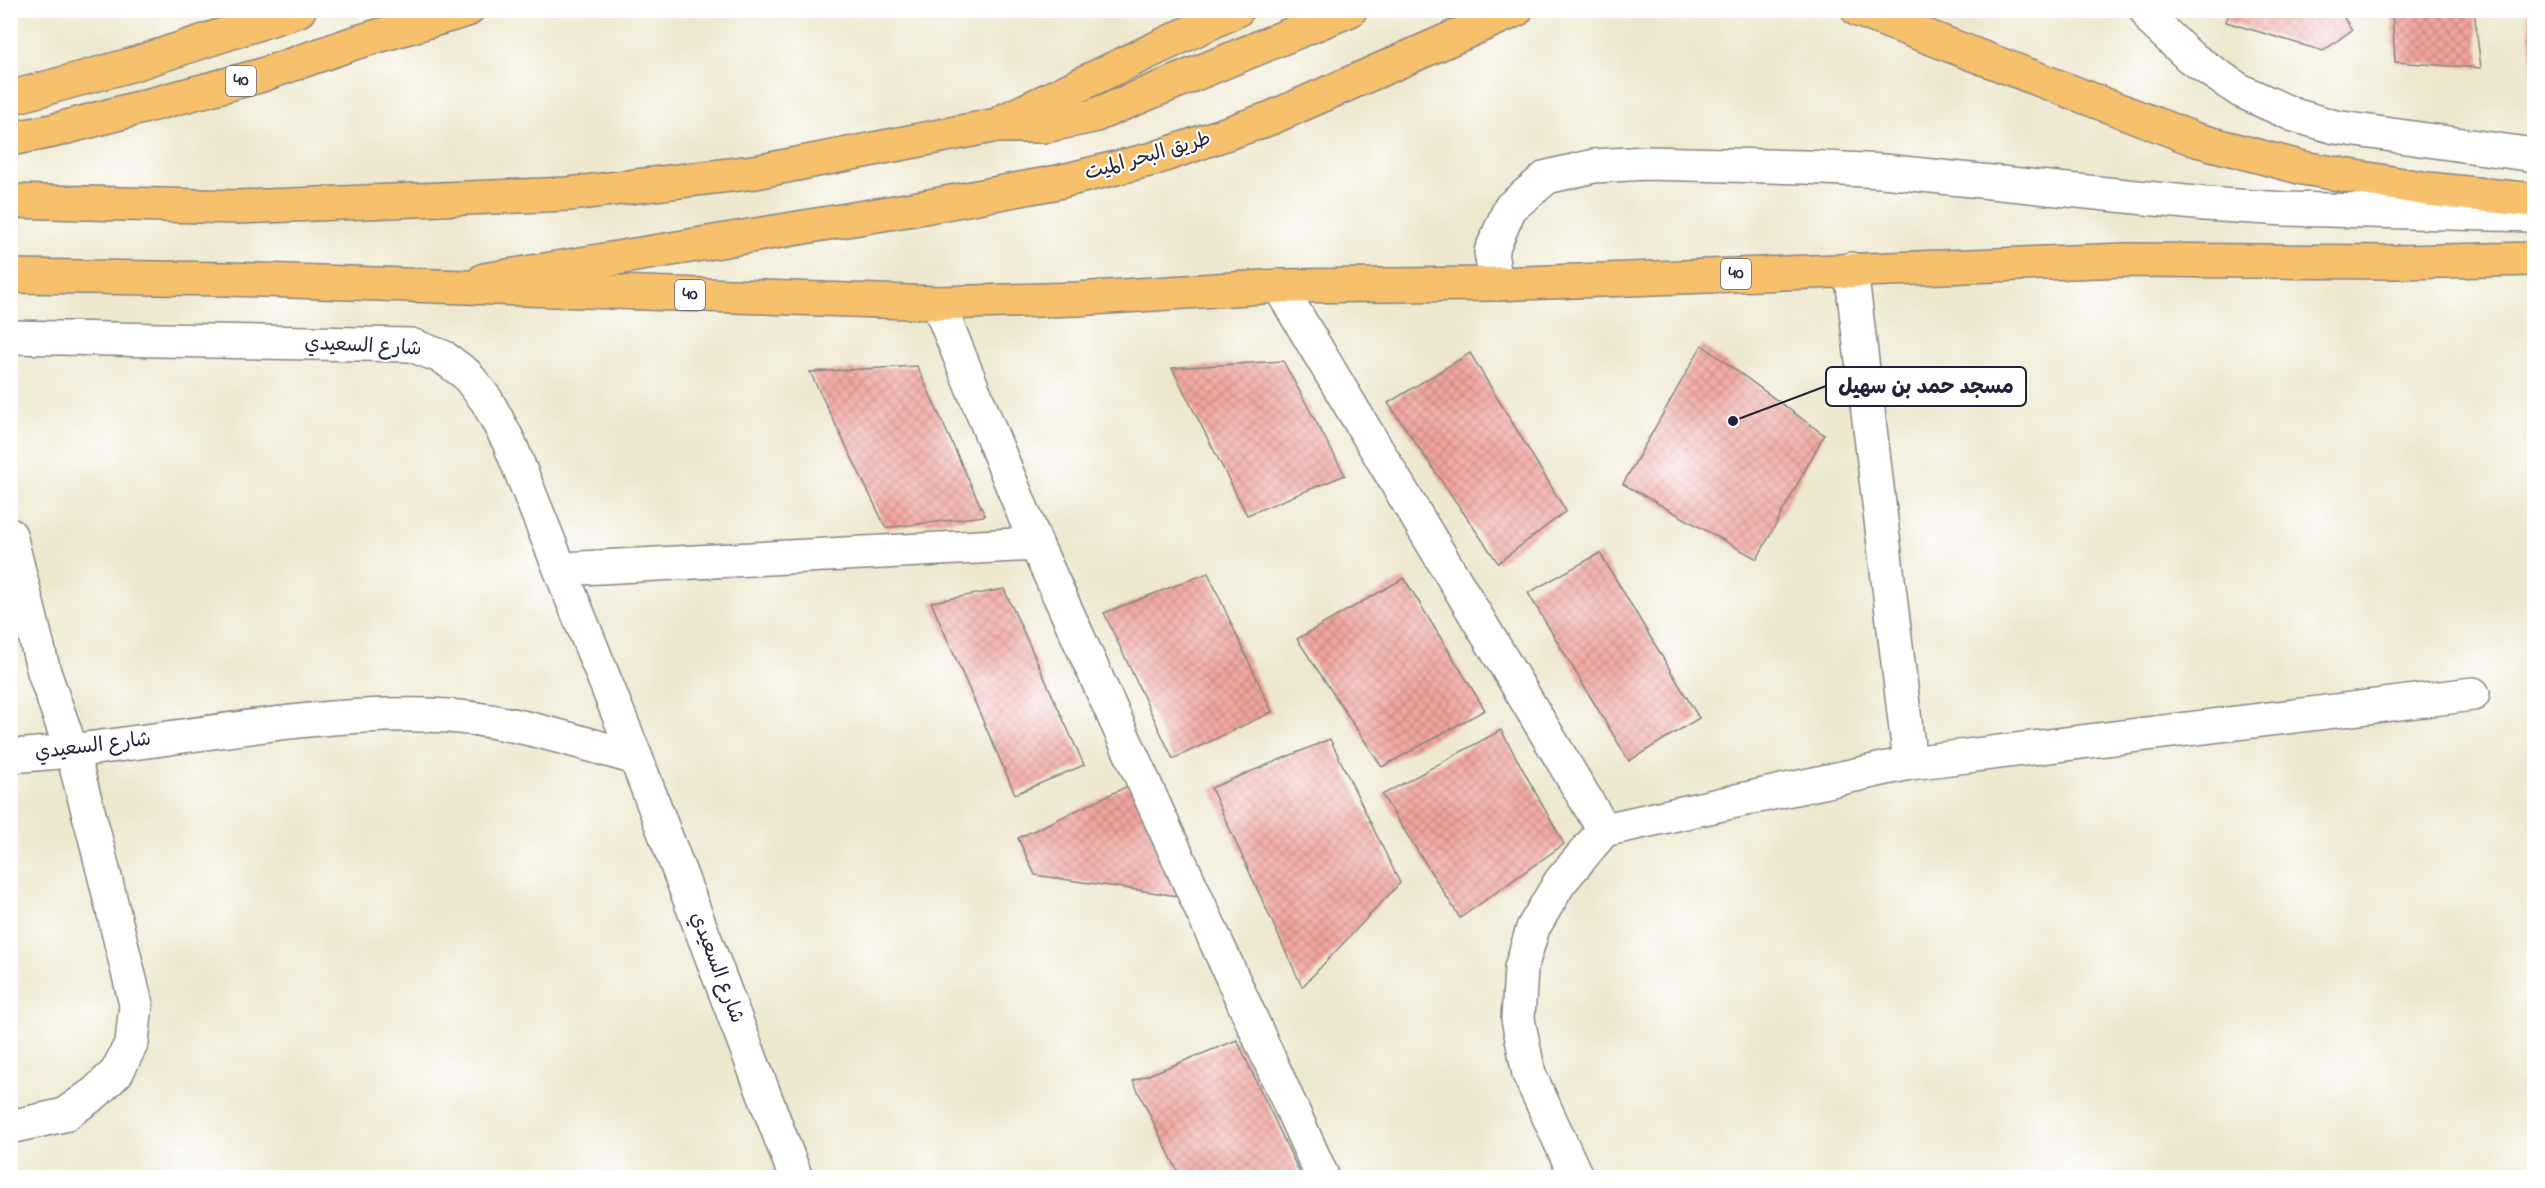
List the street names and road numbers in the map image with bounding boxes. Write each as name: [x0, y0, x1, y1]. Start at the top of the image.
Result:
road number: 40: [226, 66, 256, 96]
street label: طريق البحر الميت: [1081, 125, 1215, 189]
road number: 40: [1721, 259, 1751, 289]
road number: 40: [675, 280, 705, 310]
street label: شارع السعيدي: [304, 329, 422, 365]
street label: شارع السعيدي: [33, 725, 153, 769]
street label: شارع السعيدي: [681, 908, 751, 1028]

